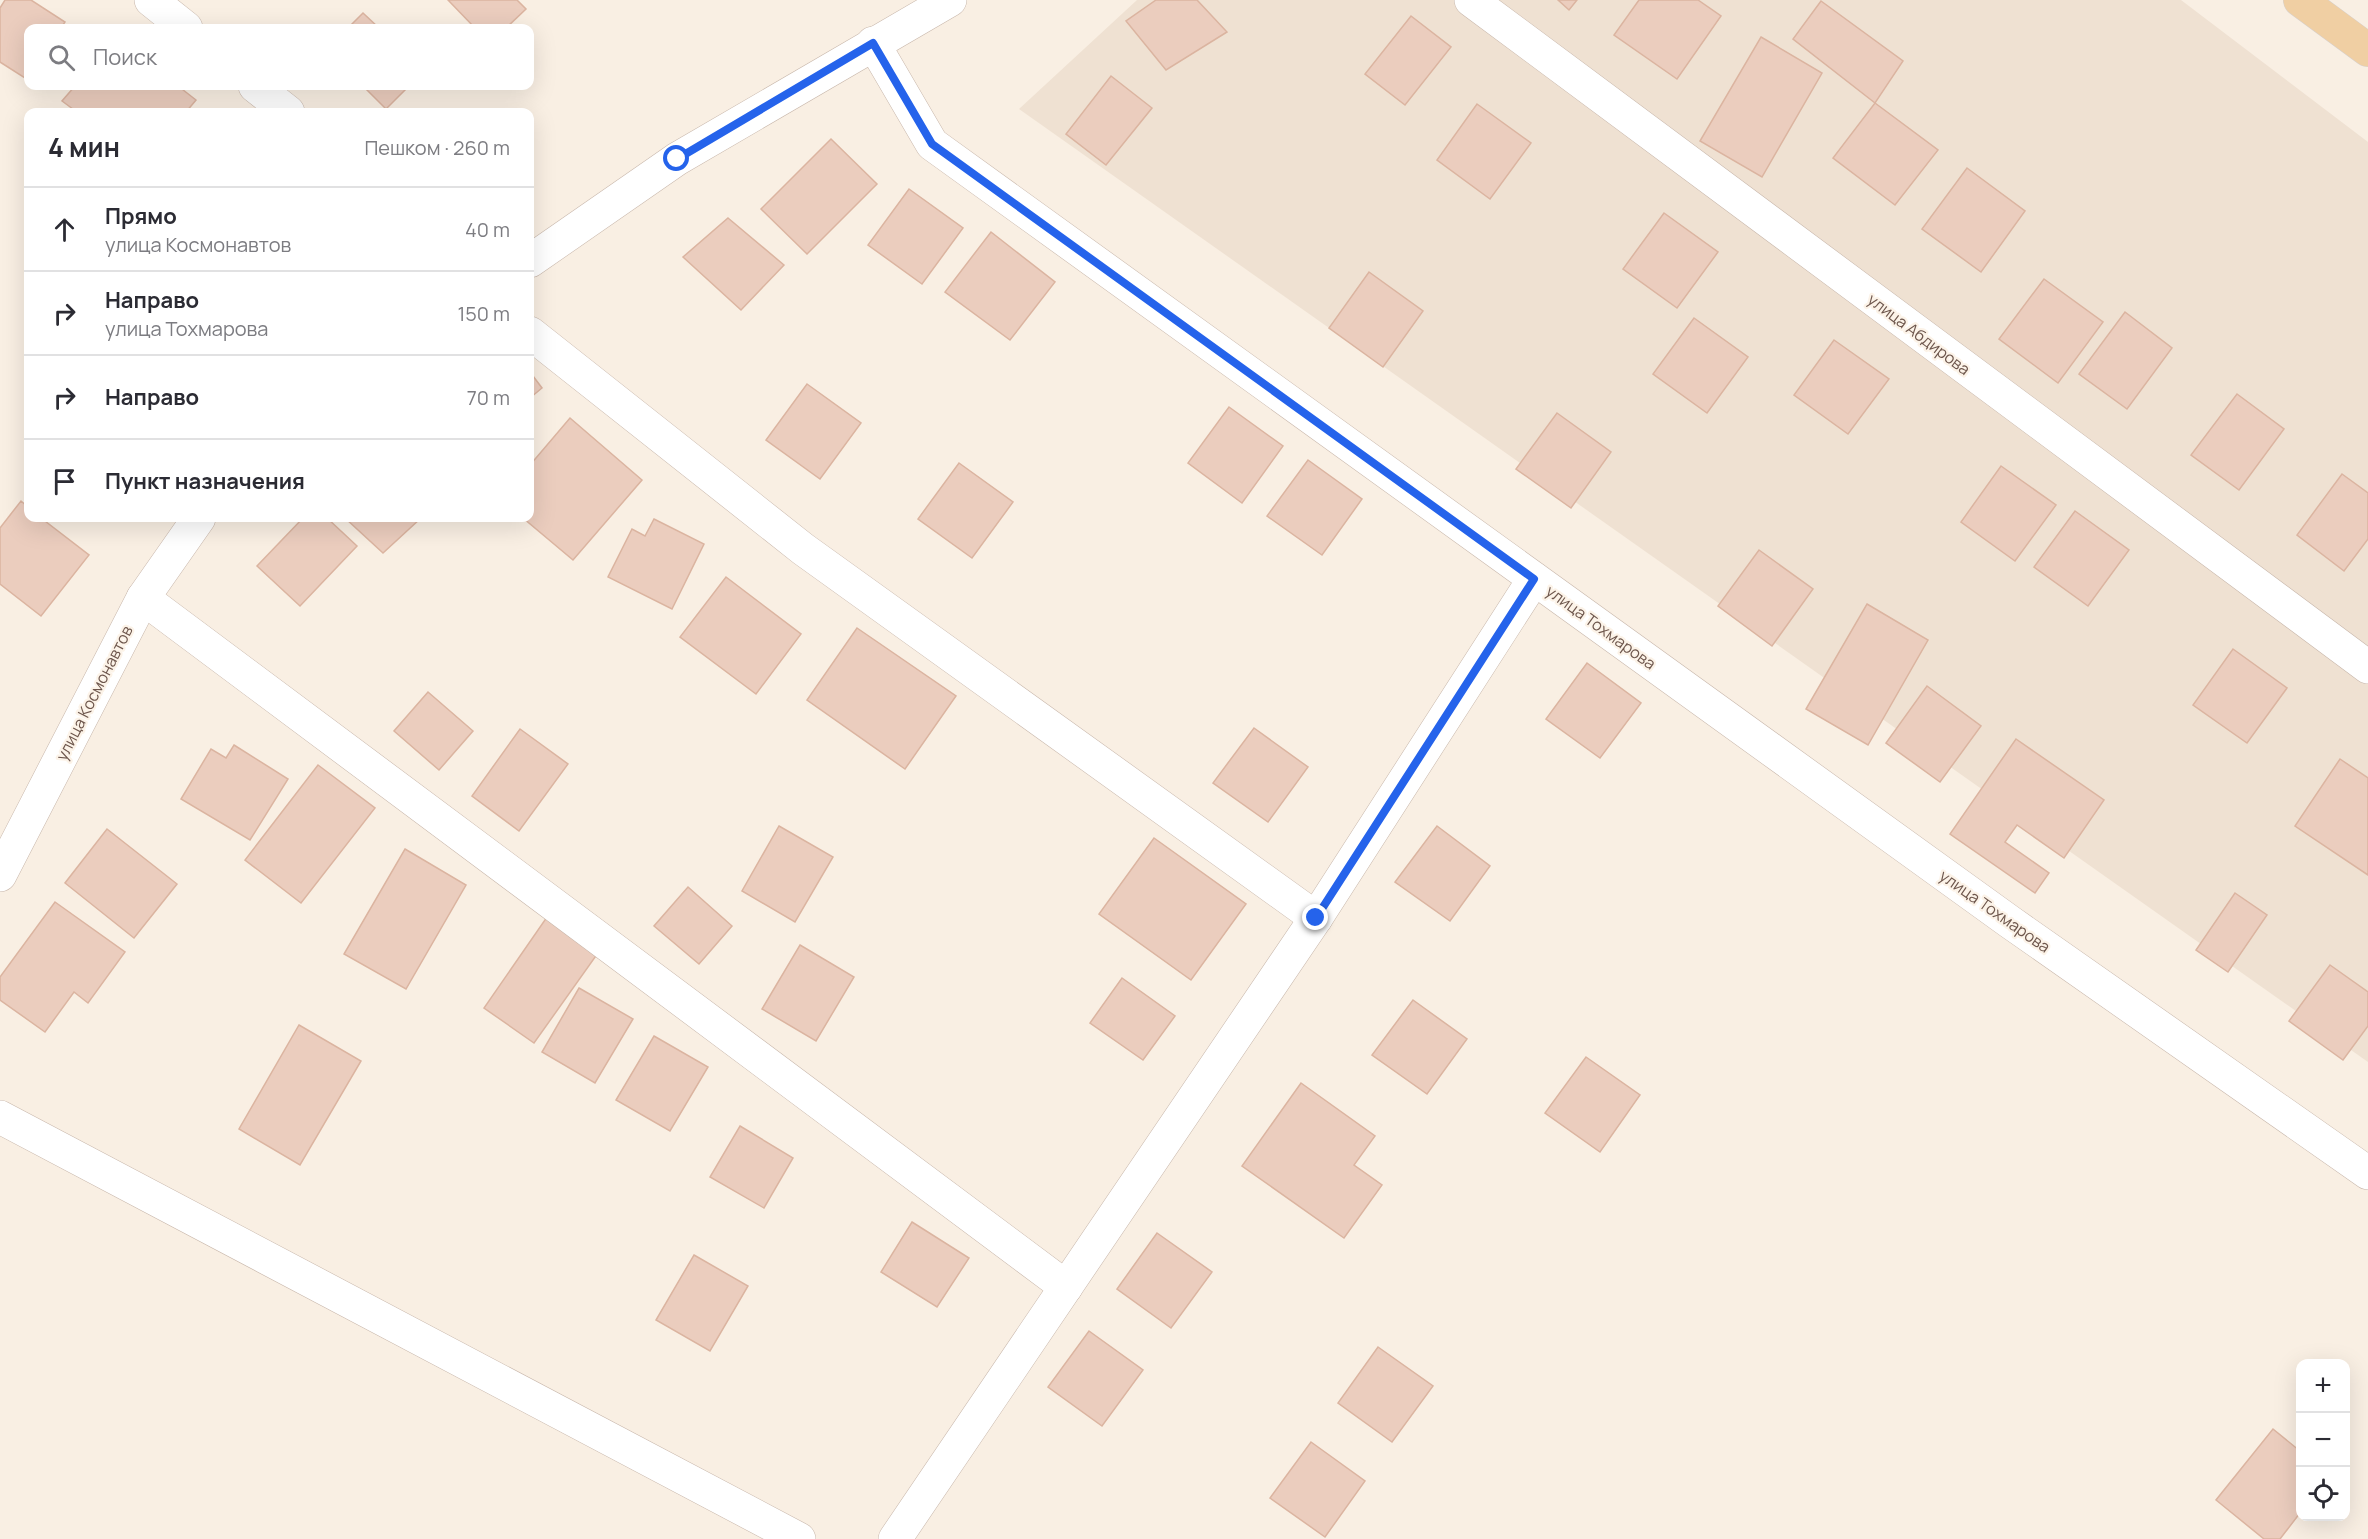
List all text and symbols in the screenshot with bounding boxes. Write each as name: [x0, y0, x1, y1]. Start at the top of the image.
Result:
search box: [24, 24, 534, 90]
icon: search: [45, 41, 78, 74]
text: Поиск: [93, 42, 157, 72]
text: 4 мин: [48, 129, 120, 165]
text: Пешком · 260 m: [364, 134, 510, 161]
route start: [663, 145, 689, 171]
text: Прямо: [105, 201, 177, 231]
icon: ahead: [48, 213, 81, 246]
text: 40 m: [465, 216, 510, 243]
text: улица Космонавтов: [105, 231, 291, 258]
text: Направо: [105, 285, 199, 315]
street label: улица Абдирова: [1863, 288, 1975, 380]
icon: right: [48, 297, 81, 330]
text: 150 m: [457, 300, 510, 327]
text: улица Тохмарова: [105, 315, 268, 342]
icon: right: [48, 381, 81, 414]
text: Направо: [105, 382, 199, 412]
text: 70 m: [467, 384, 510, 411]
icon: arrive: [48, 465, 81, 498]
text: Пункт назначения: [105, 466, 305, 496]
street label: улица Тохмарова: [1542, 580, 1660, 674]
street label: улица Космонавтов: [50, 621, 138, 764]
street label: улица Тохмарова: [1935, 864, 2055, 958]
route end: [1302, 904, 1328, 930]
map controls: [2296, 1359, 2350, 1521]
button: +: [2296, 1359, 2350, 1413]
button: −: [2296, 1413, 2350, 1467]
button: locate: [2296, 1467, 2350, 1521]

